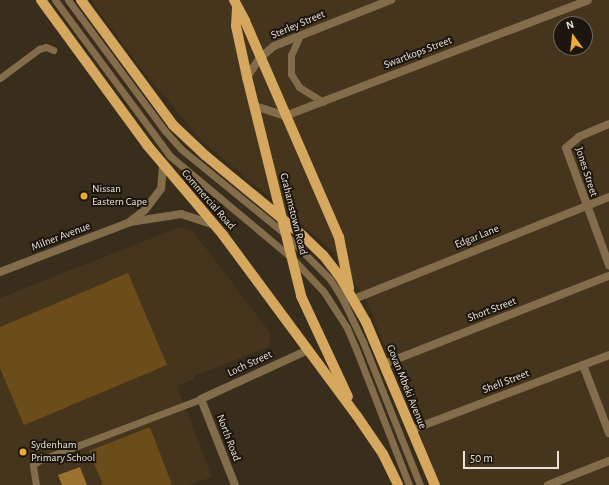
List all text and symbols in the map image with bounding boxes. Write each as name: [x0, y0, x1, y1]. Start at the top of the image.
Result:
street label: Sterley Street: [269, 8, 327, 42]
north arrow: [553, 16, 593, 56]
text: N: [565, 19, 575, 31]
street label: Swartkops Street: [382, 34, 454, 72]
street label: Jones Street: [572, 146, 600, 198]
street label: Commercial Road: [178, 167, 238, 233]
street label: Grahamstown Road: [276, 172, 310, 256]
place label: Nissan Eastern Cape: [92, 183, 147, 209]
marker: Nissan Eastern Cape: [79, 191, 89, 201]
street label: Milner Avenue: [30, 220, 92, 254]
street label: Edgar Lane: [453, 222, 501, 252]
street label: Short Street: [466, 295, 518, 325]
street label: Govan Mbeki Avenue: [383, 343, 429, 431]
street label: Loch Street: [226, 348, 274, 380]
street label: Shell Street: [481, 367, 531, 397]
street label: North Road: [213, 413, 243, 463]
place label: Sydenham Primary School: [31, 439, 95, 465]
scale bar: [465, 443, 561, 469]
marker: Sydenham Primary School: [18, 447, 28, 457]
text: 50 m: [470, 452, 493, 464]

